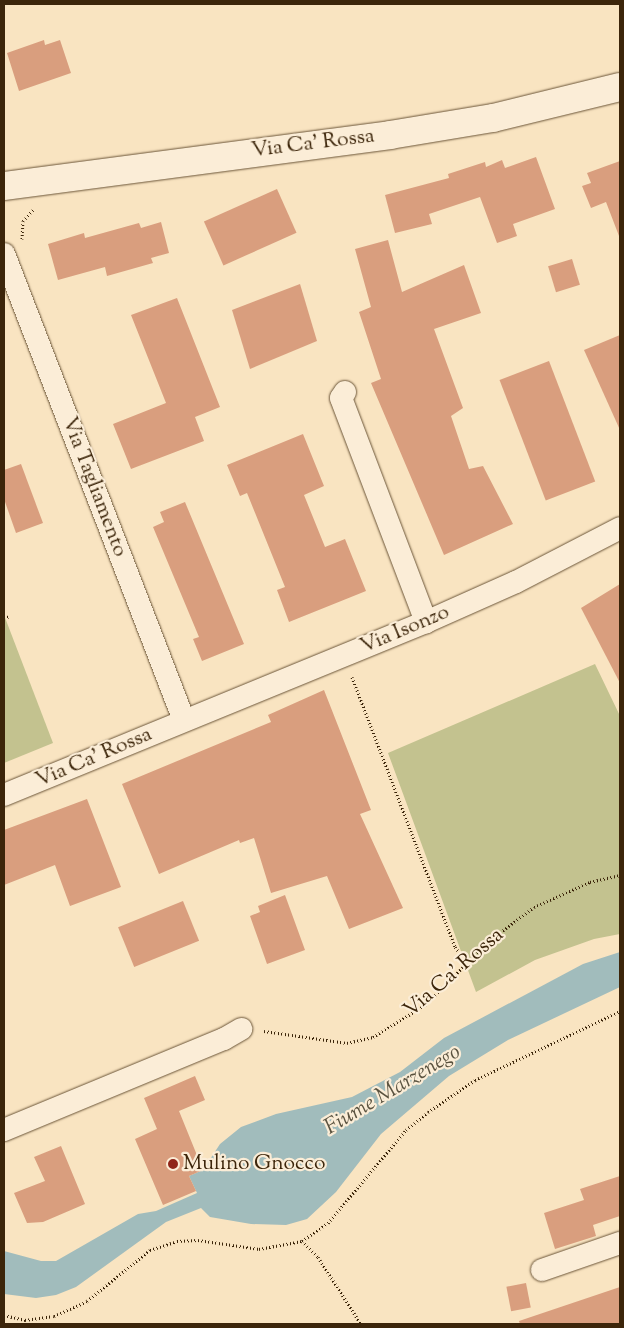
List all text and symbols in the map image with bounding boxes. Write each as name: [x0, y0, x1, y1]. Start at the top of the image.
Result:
street label: Via Ca' Rossa: [250, 124, 376, 164]
street label: Via Tagliamento: [56, 414, 132, 560]
street label: Via Isonzo: [357, 600, 453, 660]
street label: Via Ca' Rossa: [32, 722, 156, 794]
street label: Via Ca' Rossa: [399, 923, 509, 1023]
water label: Fiume Marzenego: [320, 1040, 466, 1142]
place label: Mulino Gnocco: [183, 1151, 325, 1177]
marker: Mulino Gnocco: [167, 1158, 179, 1170]

